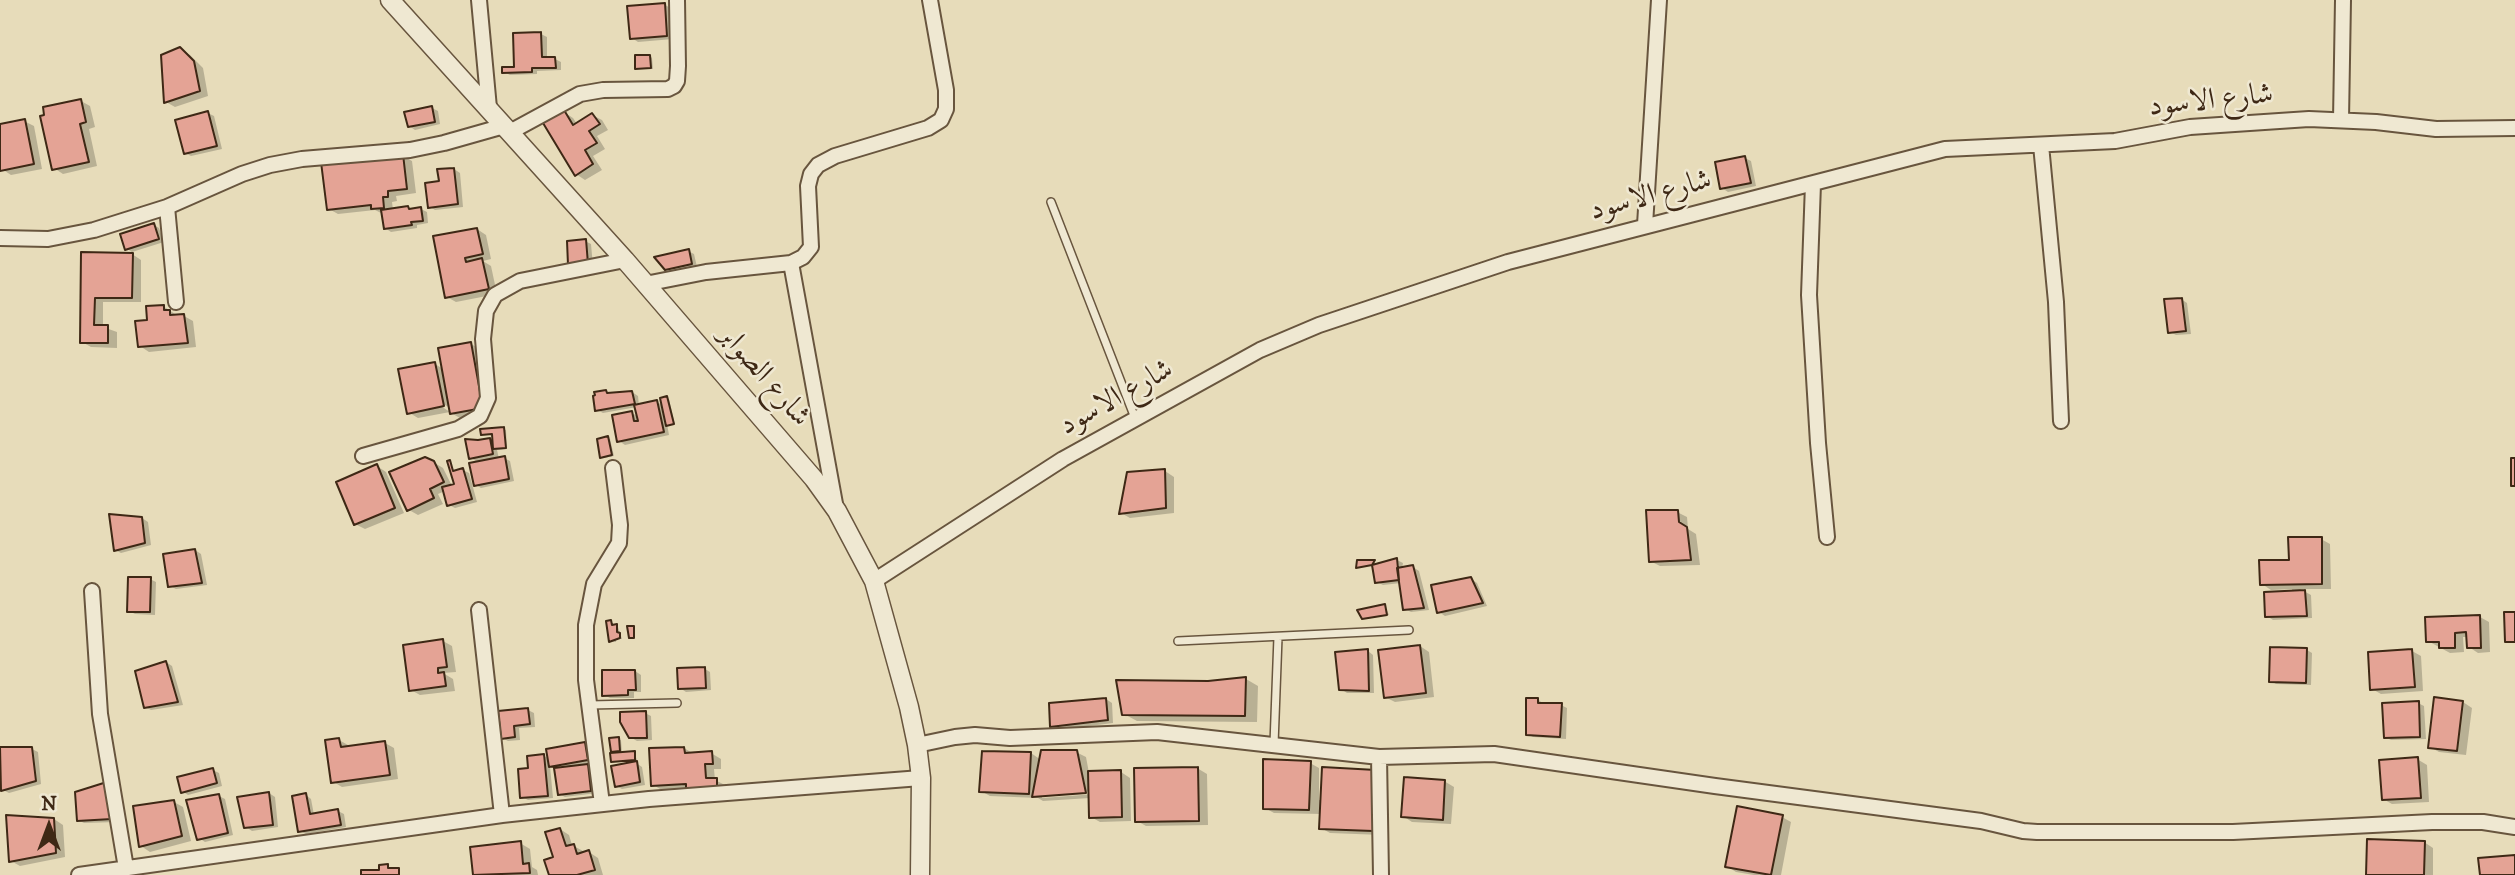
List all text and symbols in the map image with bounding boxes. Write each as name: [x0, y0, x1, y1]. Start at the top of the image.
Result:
street label: شارع الاسود: [2147, 78, 2275, 126]
street label: شارع الاسود: [1586, 163, 1716, 231]
street label: شارع الصوابر: [709, 319, 817, 435]
street label: شارع الاسود: [1054, 353, 1180, 445]
north arrow: [14, 791, 84, 861]
text: N: [41, 793, 57, 816]

